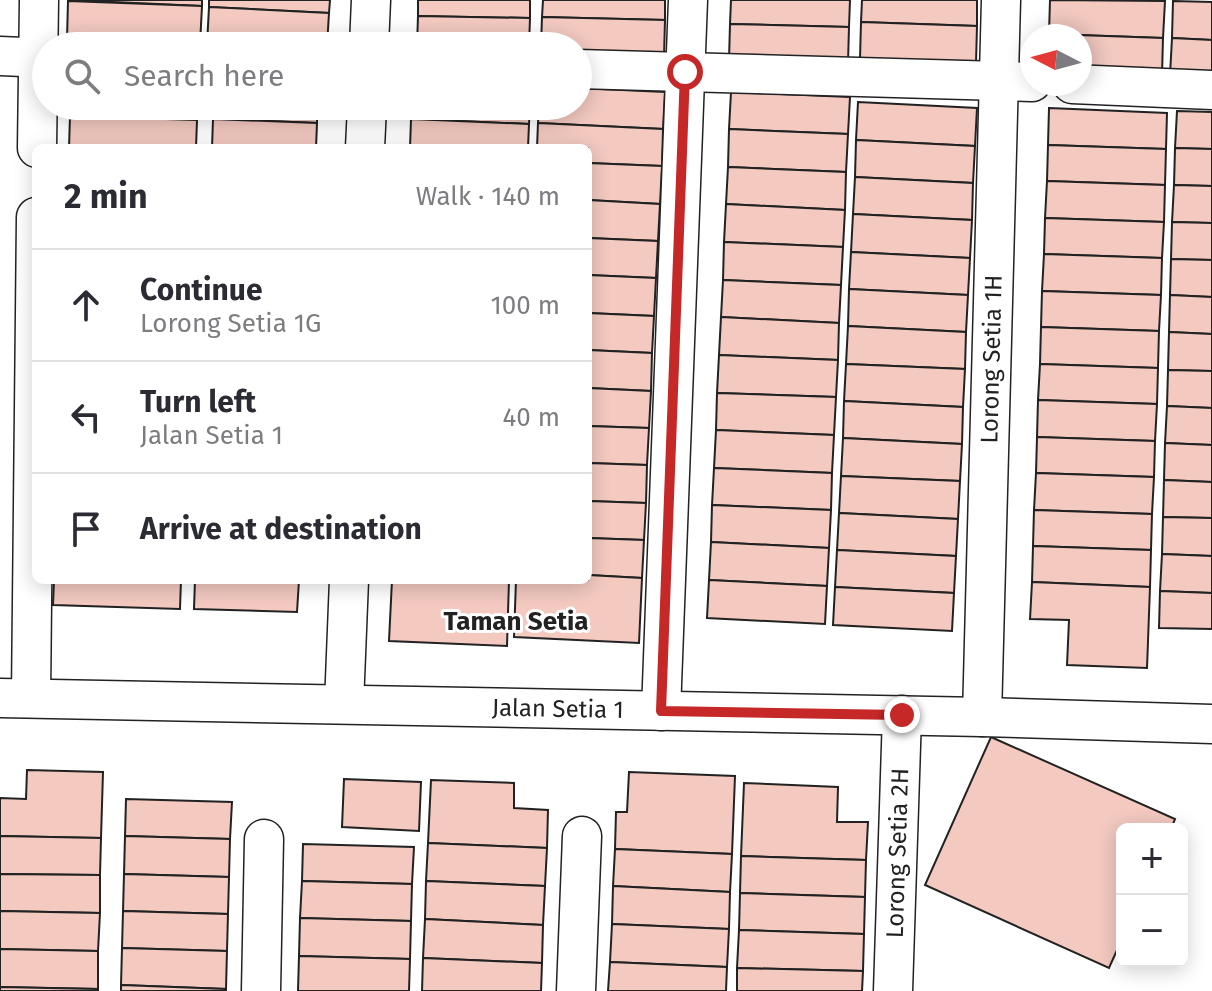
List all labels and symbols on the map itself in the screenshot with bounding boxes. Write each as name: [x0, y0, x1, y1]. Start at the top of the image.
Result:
north arrow: [1020, 24, 1092, 96]
route start: [667, 54, 703, 90]
street label: Lorong Setia 1H: [975, 274, 1008, 444]
district label: Taman Setia: [443, 606, 589, 637]
street label: Jalan Setia 1: [492, 694, 624, 724]
route end: [884, 697, 920, 733]
street label: Lorong Setia 2H: [881, 768, 914, 939]

